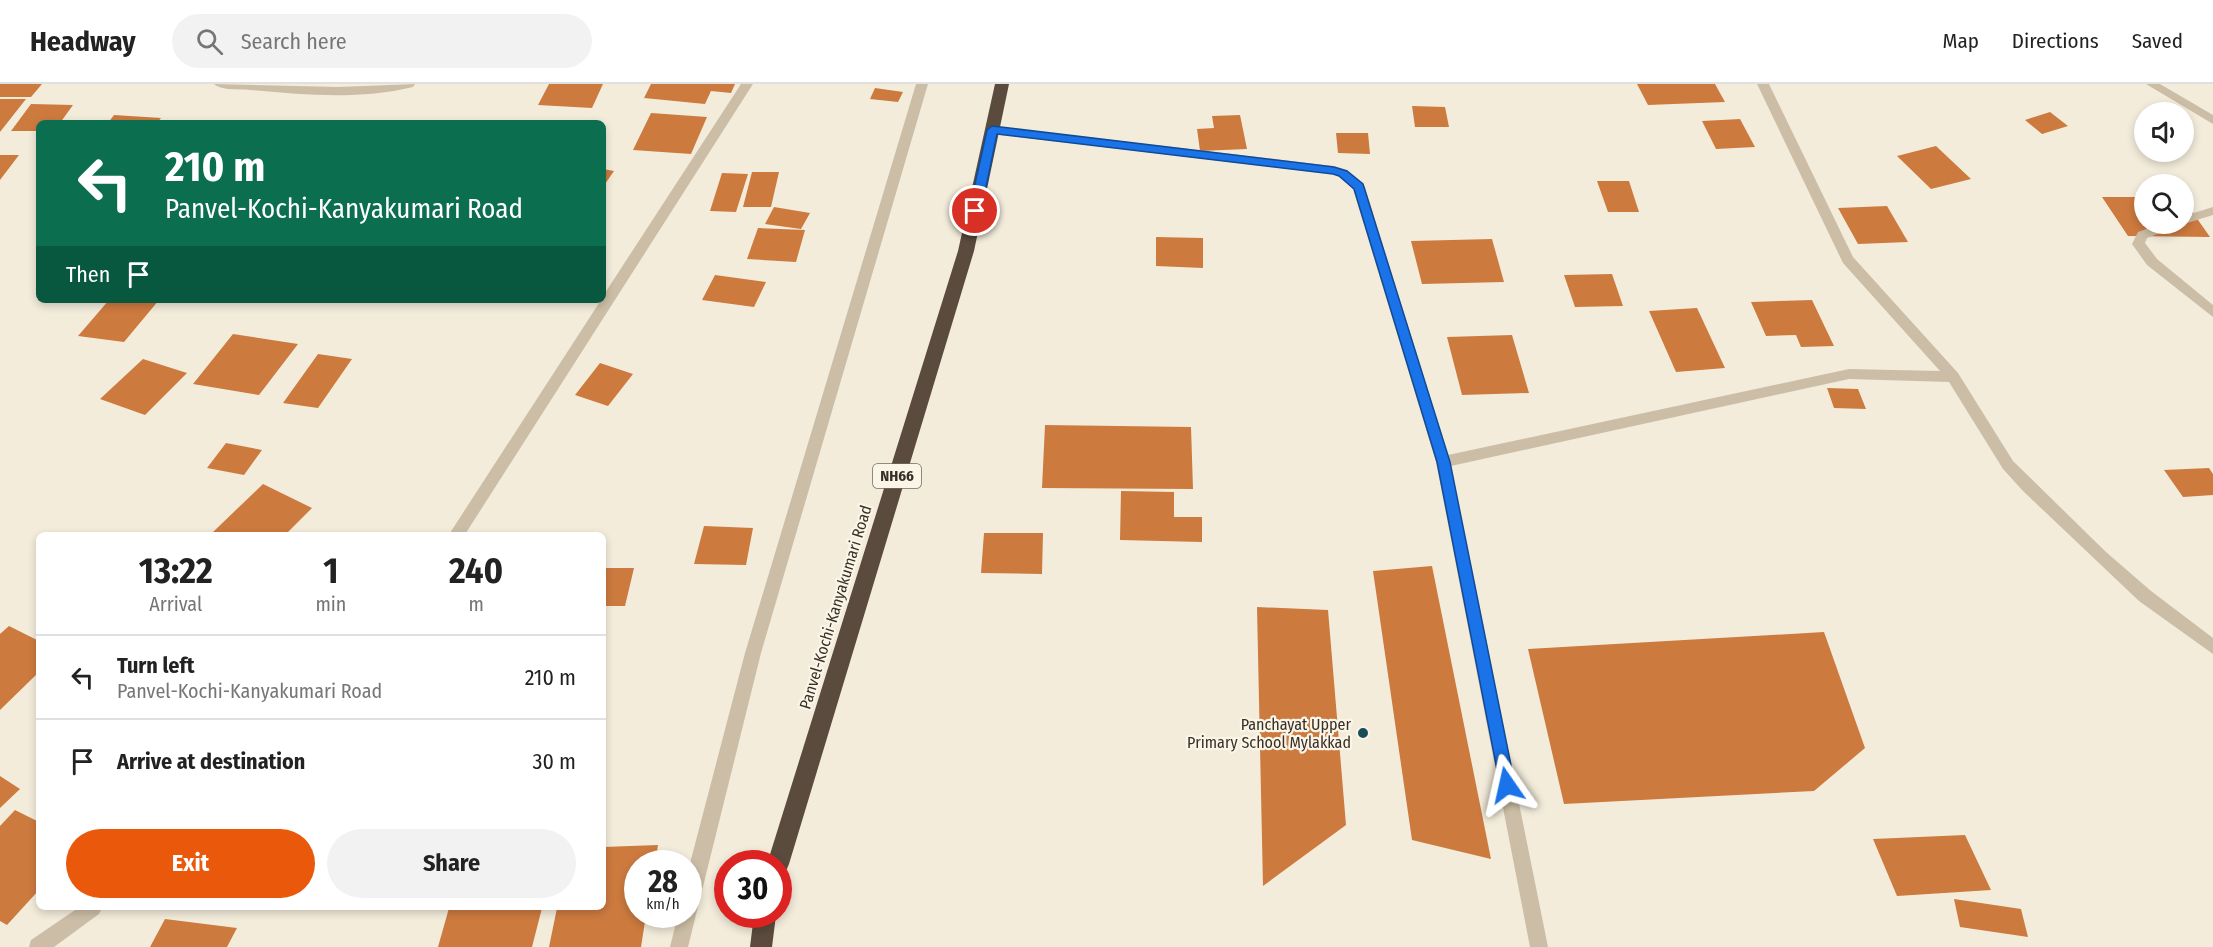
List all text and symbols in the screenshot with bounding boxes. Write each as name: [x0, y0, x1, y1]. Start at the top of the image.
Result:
search box: [172, 14, 592, 68]
text: Headway: [30, 25, 136, 58]
icon: search: [193, 25, 226, 58]
text: Search here: [241, 28, 347, 55]
text: Map: [1942, 28, 1979, 54]
text: Directions: [2012, 28, 2099, 54]
text: Saved: [2132, 28, 2183, 54]
map controls: [2134, 102, 2194, 234]
button: sound: [2134, 102, 2194, 162]
text: 210 m: [165, 142, 265, 192]
icon: left: [66, 144, 144, 222]
button: search: [2134, 174, 2194, 234]
pin: [949, 185, 1000, 236]
text: Panvel-Kochi-Kanyakumari Road: [165, 193, 523, 225]
icon: arrive: [958, 194, 991, 227]
icon: arrive: [122, 258, 155, 291]
text: Then: [66, 261, 110, 288]
road number: NH66: [873, 464, 921, 488]
street label: Panvel-Kochi-Kanyakumari Road: [795, 503, 876, 711]
text: 13:22: [139, 549, 213, 593]
text: 1: [323, 549, 338, 593]
text: 240: [449, 549, 503, 593]
text: Arrival: [149, 592, 202, 616]
text: min: [315, 592, 346, 616]
text: m: [468, 592, 484, 616]
text: Turn left: [117, 652, 195, 679]
icon: left: [66, 661, 99, 694]
text: 210 m: [525, 664, 576, 691]
text: Panvel-Kochi-Kanyakumari Road: [117, 679, 382, 703]
place label: Panchayat Upper Primary School Mylakkad: [1187, 715, 1351, 752]
marker: Panchayat Upper Primary School Mylakkad: [1356, 726, 1370, 740]
icon: arrive: [66, 745, 99, 778]
text: Arrive at destination: [117, 748, 305, 775]
text: 30 m: [533, 748, 576, 775]
position arrow: [1475, 753, 1539, 817]
button: Exit: [66, 829, 315, 898]
button: Share: [327, 829, 576, 898]
speed limit sign: 30: [714, 850, 792, 928]
text: 28: [648, 864, 678, 900]
text: km/h: [646, 895, 680, 913]

